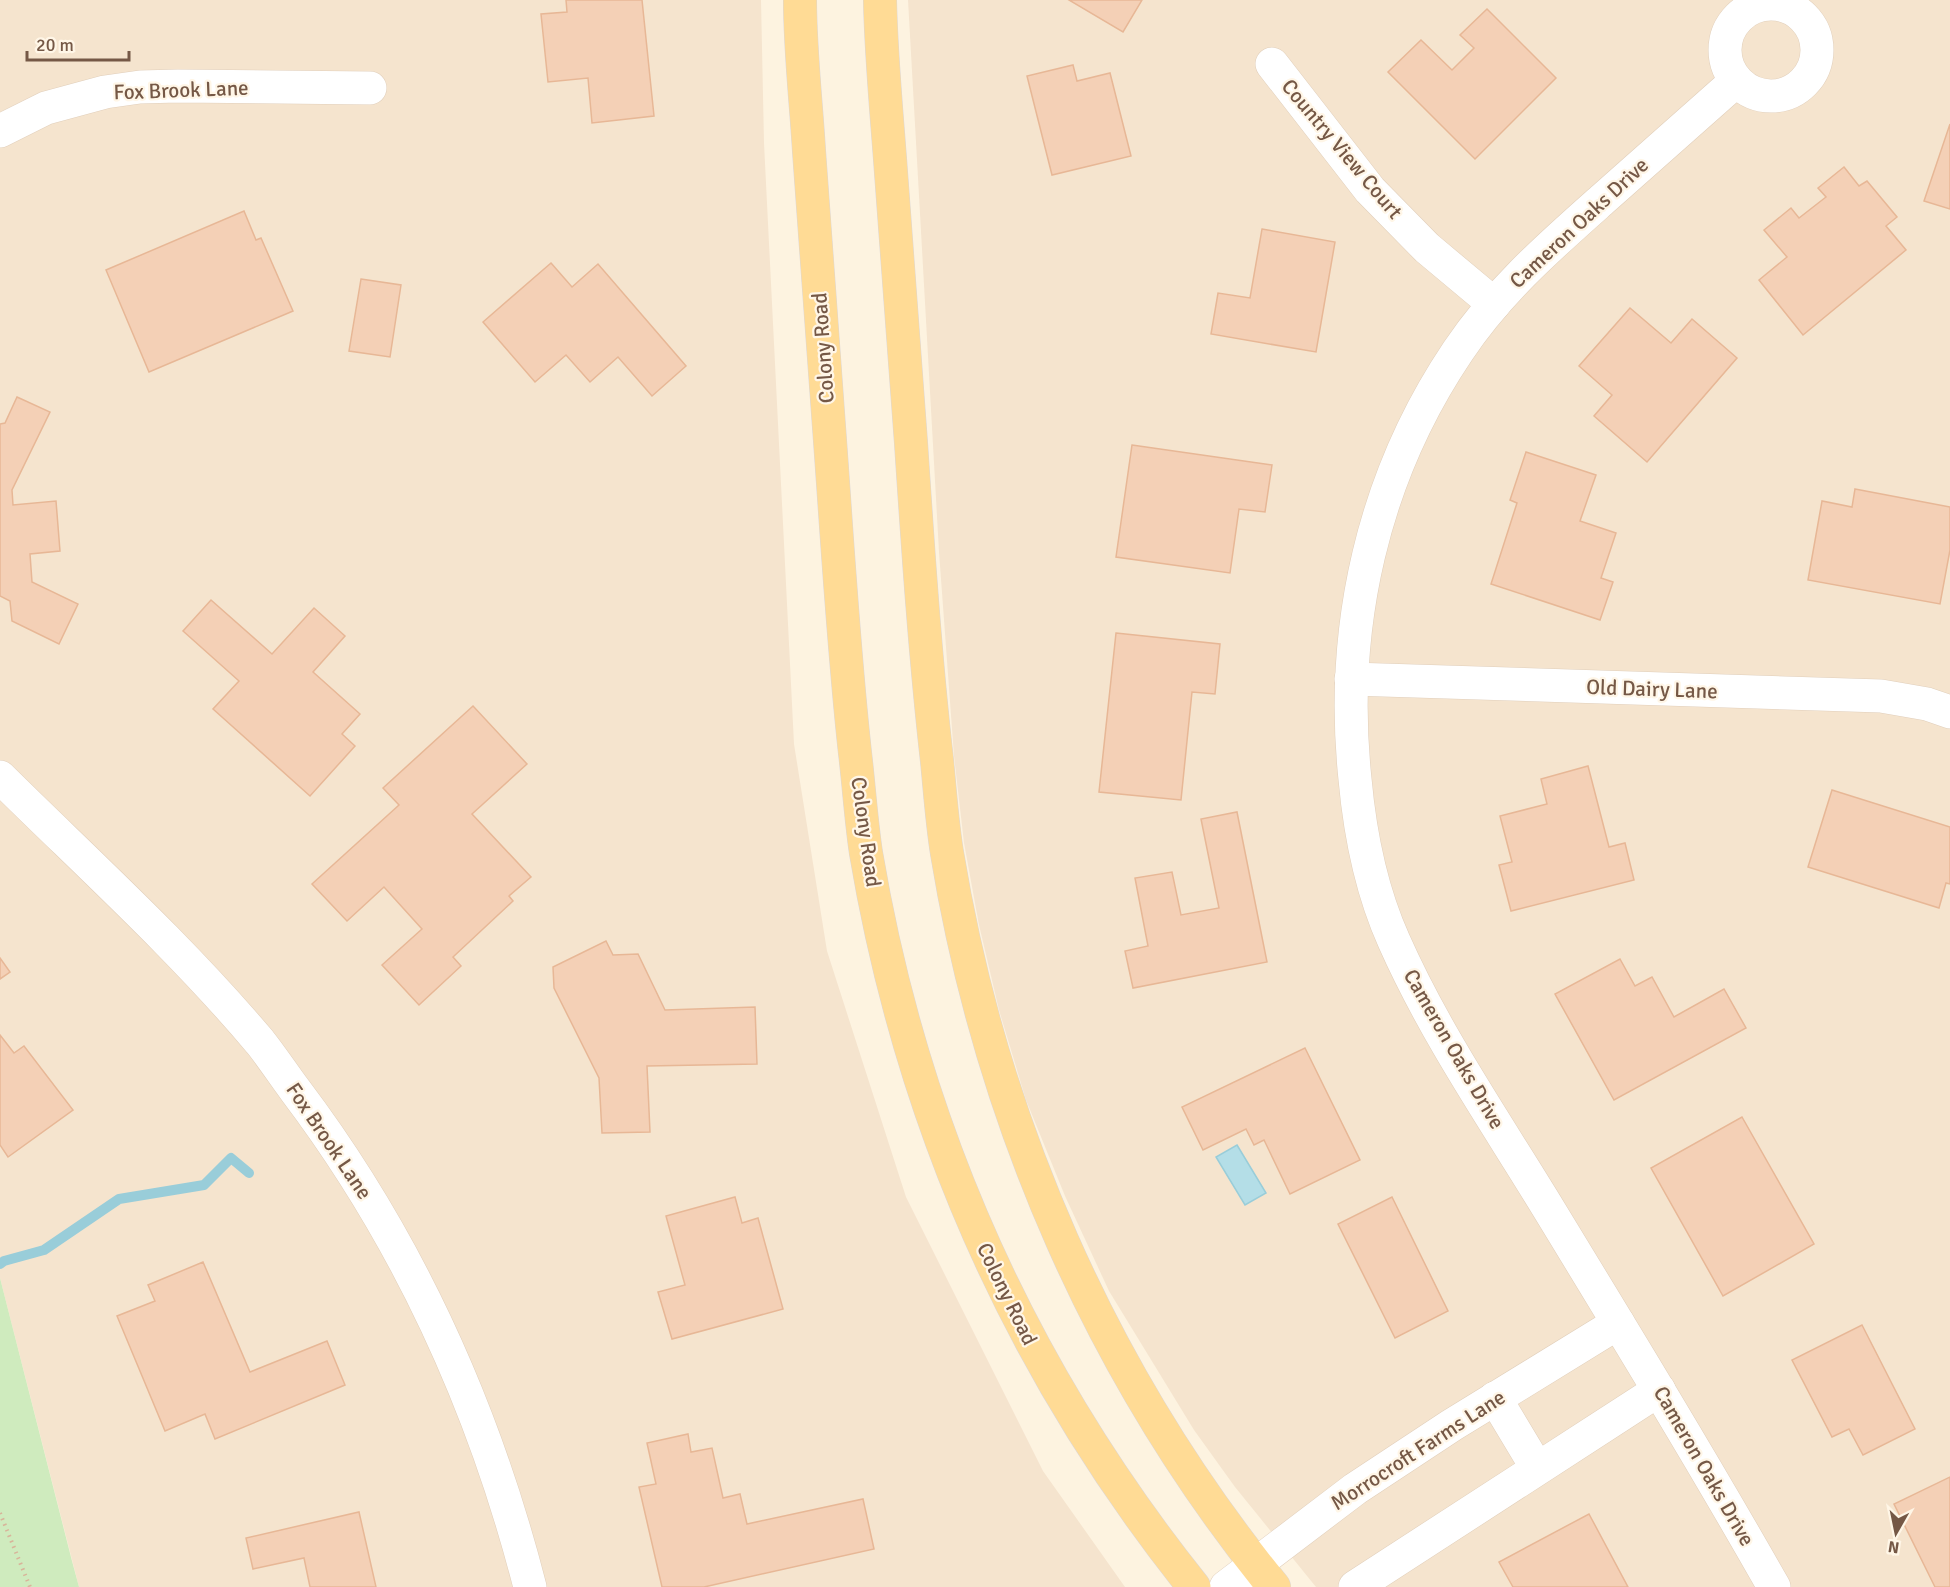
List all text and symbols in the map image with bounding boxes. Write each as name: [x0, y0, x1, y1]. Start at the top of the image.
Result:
scale bar: [27, 24, 129, 62]
text: 20 m: [36, 34, 74, 56]
street label: Country View Court: [1276, 74, 1408, 224]
street label: Fox Brook Lane: [113, 75, 249, 105]
street label: Cameron Oaks Drive: [1504, 152, 1654, 294]
street label: Colony Road: [806, 292, 840, 404]
street label: Old Dairy Lane: [1586, 674, 1718, 704]
street label: Colony Road: [845, 775, 887, 889]
street label: Cameron Oaks Drive: [1398, 964, 1510, 1134]
street label: Fox Brook Lane: [280, 1078, 378, 1204]
street label: Colony Road: [971, 1239, 1043, 1349]
street label: Cameron Oaks Drive: [1648, 1381, 1760, 1551]
street label: Morrocroft Farms Lane: [1326, 1384, 1510, 1516]
north arrow: [1866, 1503, 1926, 1563]
text: N: [1887, 1536, 1901, 1558]

